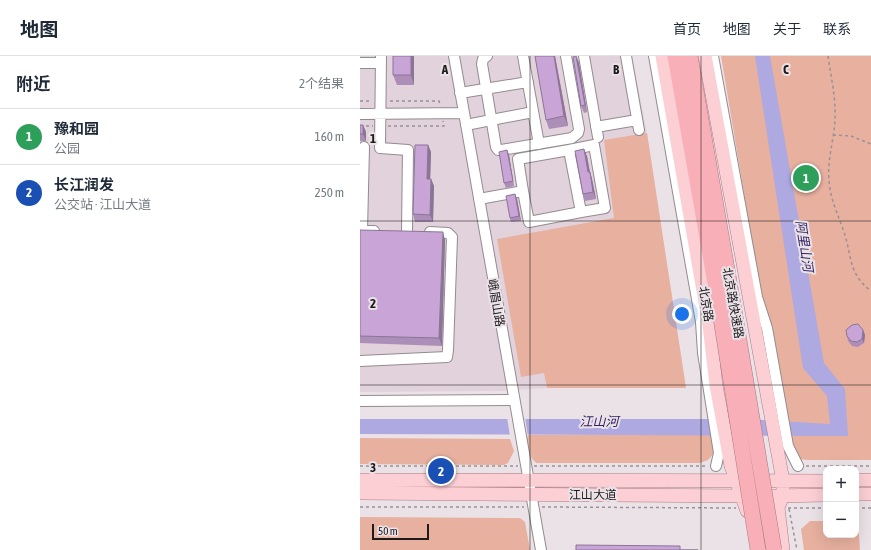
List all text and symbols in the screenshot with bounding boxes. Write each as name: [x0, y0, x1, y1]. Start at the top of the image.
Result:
text: 地图: [20, 18, 58, 40]
text: 首页: [673, 21, 701, 37]
text: 地图: [723, 21, 751, 37]
text: 关于: [773, 21, 801, 37]
text: 联系: [823, 21, 851, 37]
text: A: [441, 62, 449, 77]
text: B: [613, 62, 620, 77]
text: C: [783, 62, 789, 77]
text: 附近: [16, 74, 50, 94]
text: 2个结果: [299, 76, 344, 91]
text: 豫和园: [54, 120, 99, 137]
text: 1: [26, 129, 32, 144]
text: 160 m: [315, 129, 344, 144]
text: 1: [370, 131, 376, 146]
text: 公园: [54, 141, 80, 156]
pin: 1: [793, 163, 819, 193]
text: 长江润发: [54, 176, 114, 193]
text: 2: [26, 185, 32, 200]
text: 250 m: [315, 185, 344, 200]
text: 公交站 · 江山大道: [54, 197, 151, 212]
water label: 阿里山河: [793, 219, 816, 276]
street label: 北京路快速路: [720, 266, 746, 340]
street label: 峨眉山路: [485, 278, 507, 328]
street label: 北京路: [696, 285, 716, 323]
text: 2: [370, 296, 376, 311]
your location: [672, 304, 692, 324]
water label: 江山河: [579, 414, 621, 429]
pin: 2: [428, 456, 454, 486]
text: 3: [370, 460, 376, 475]
map controls: [823, 466, 859, 538]
button: +: [823, 466, 859, 502]
street label: 江山大道: [569, 488, 617, 502]
button: −: [823, 502, 859, 538]
scale bar: [372, 522, 429, 541]
text: 50 m: [378, 525, 398, 537]

